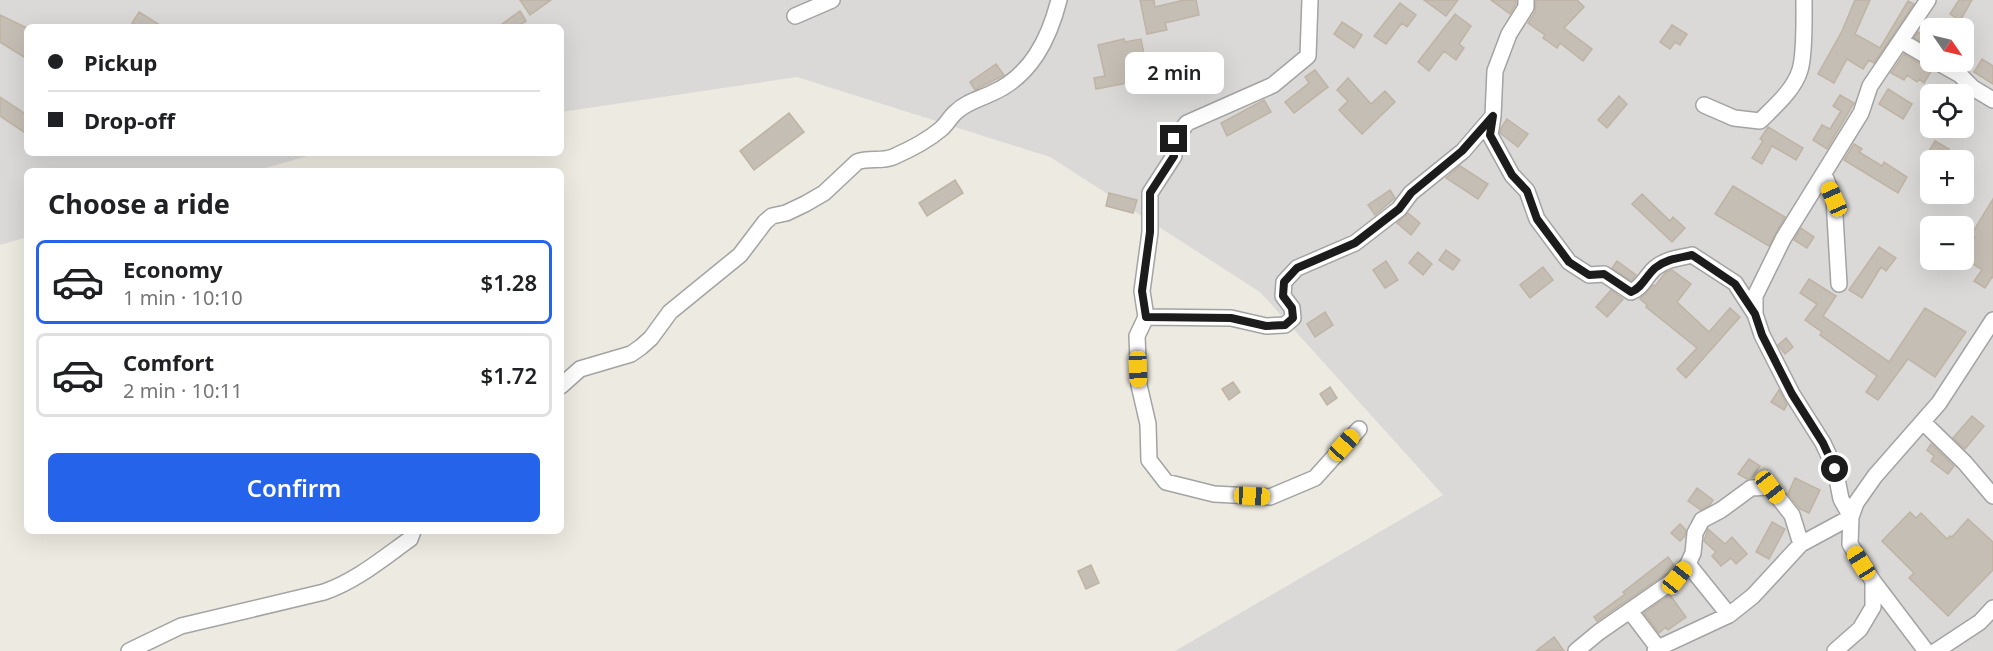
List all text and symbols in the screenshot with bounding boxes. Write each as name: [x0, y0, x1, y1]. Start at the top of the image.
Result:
north arrow: [1920, 18, 1974, 72]
map controls: [1920, 18, 1974, 270]
text: Pickup: [84, 47, 157, 77]
callout: 2 min: [1124, 52, 1224, 94]
text: 2 min: [1147, 59, 1202, 86]
button: locate: [1920, 84, 1974, 138]
text: Drop-off: [84, 105, 175, 135]
route end: [1160, 125, 1187, 152]
button: +: [1920, 150, 1974, 204]
car: [1818, 179, 1850, 219]
text: Choose a ride: [48, 185, 230, 222]
button: −: [1920, 216, 1974, 270]
text: Economy: [123, 254, 222, 284]
icon: car: [51, 255, 105, 309]
text: $1.28: [481, 267, 537, 297]
text: 1 min · 10:10: [123, 284, 243, 311]
text: Comfort: [123, 347, 214, 377]
icon: car: [51, 348, 105, 402]
car: [1128, 351, 1148, 387]
text: $1.72: [481, 360, 537, 390]
text: 2 min · 10:11: [123, 377, 243, 404]
car: [1325, 426, 1363, 464]
button: Confirm: [48, 453, 540, 522]
route start: [1821, 455, 1848, 482]
car: [1752, 467, 1788, 507]
car: [1234, 486, 1270, 506]
car: [1844, 543, 1878, 583]
car: [1659, 558, 1695, 598]

